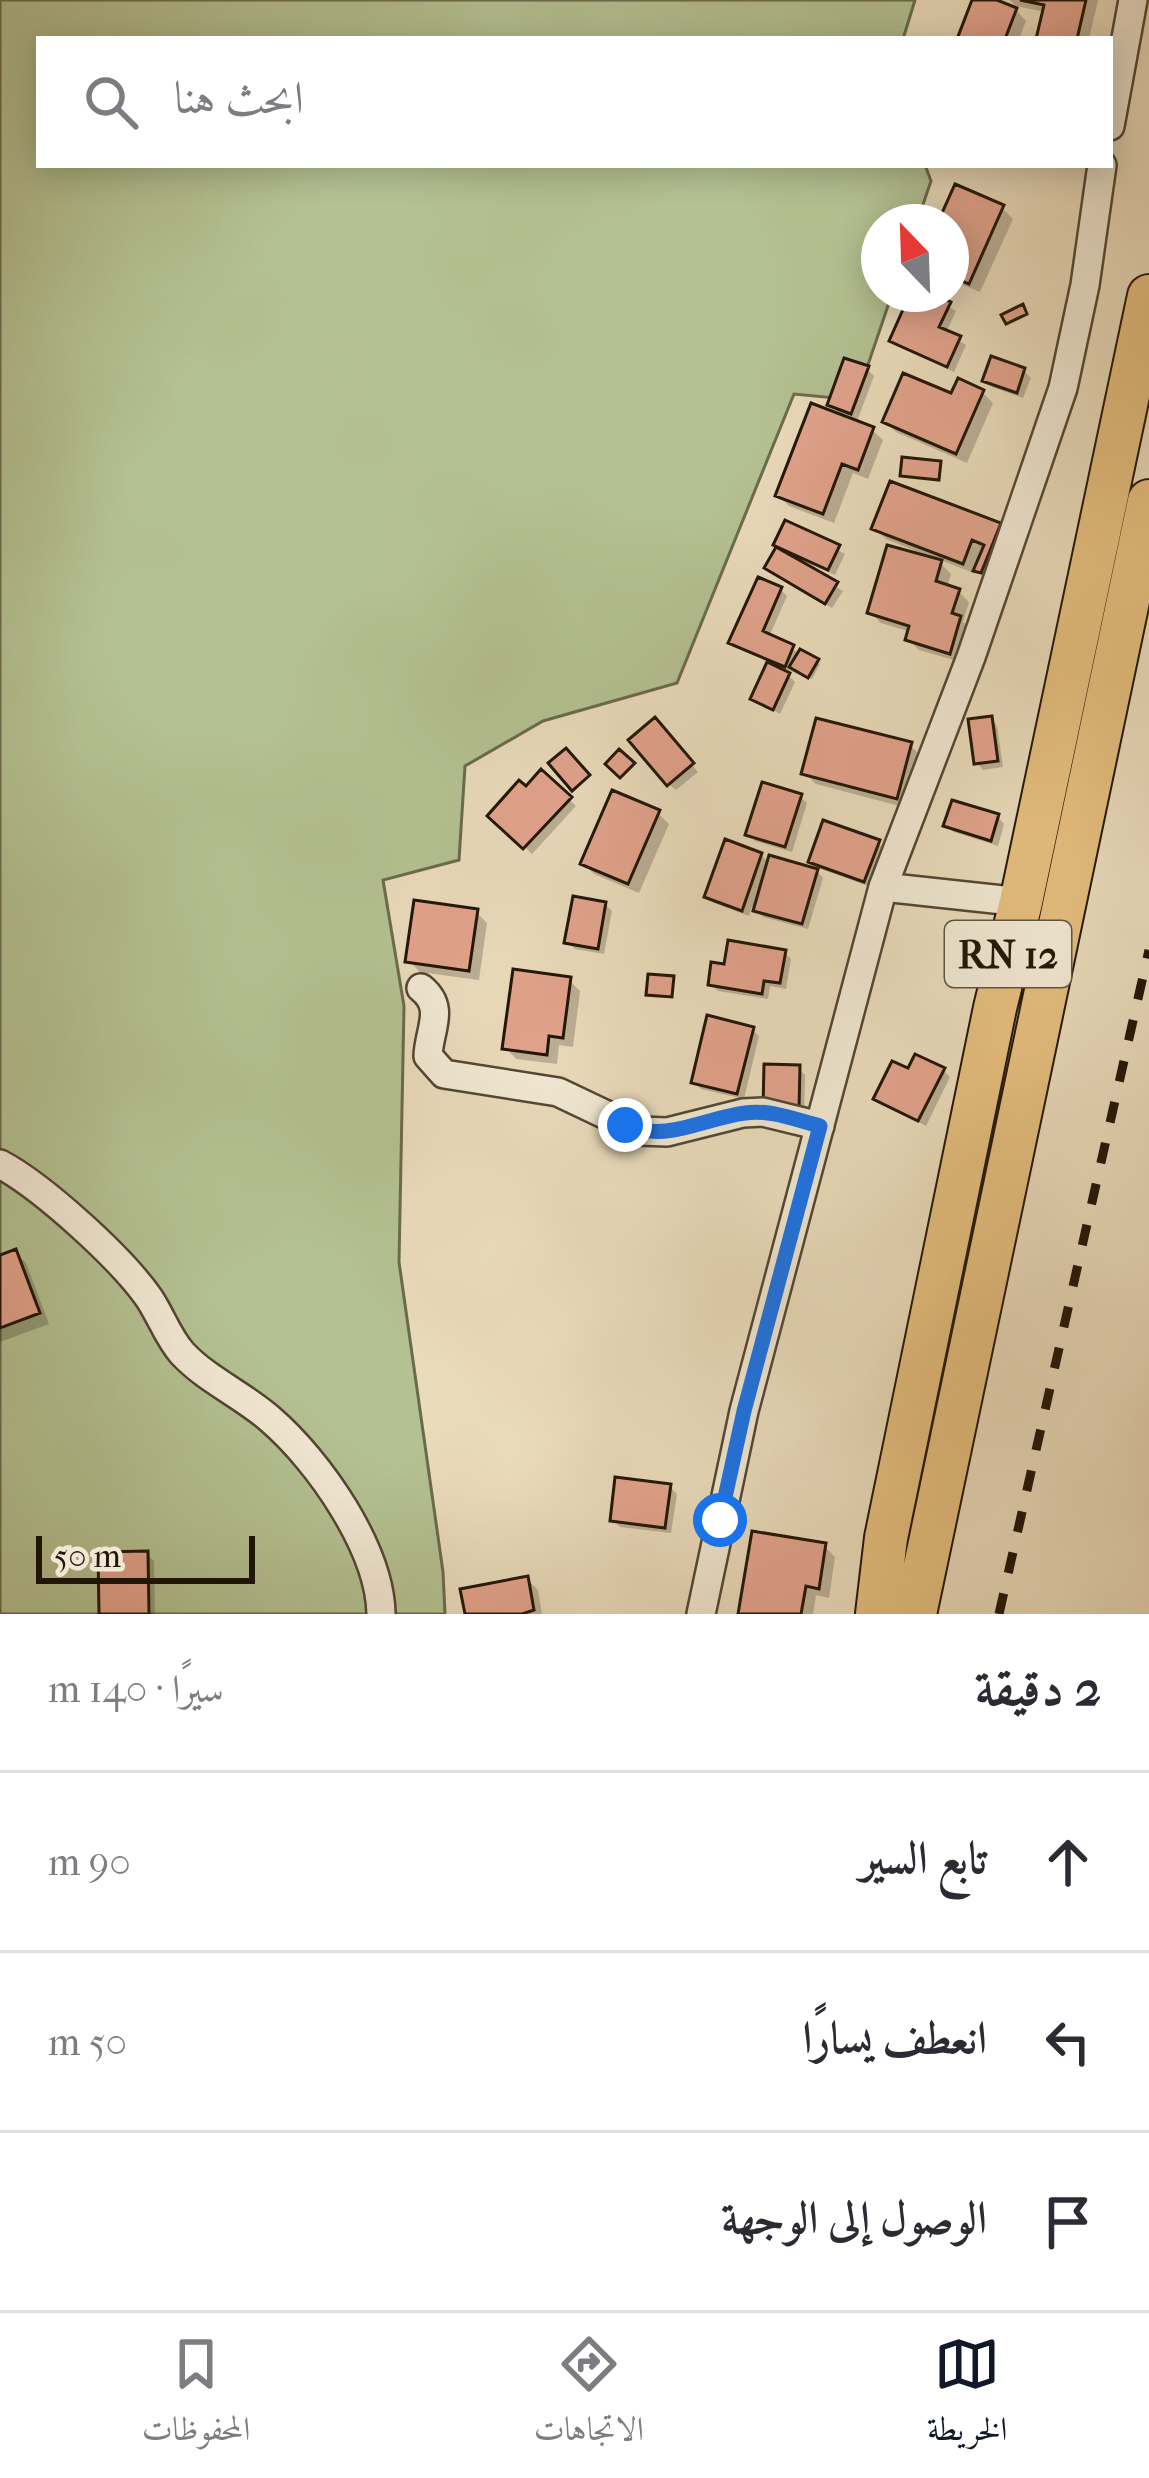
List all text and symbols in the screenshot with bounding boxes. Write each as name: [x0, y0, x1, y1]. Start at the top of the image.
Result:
search box: [36, 36, 1113, 168]
icon: search: [78, 69, 144, 135]
text: ابحث هنا: [174, 72, 304, 125]
north arrow: [861, 204, 969, 312]
road number: RN 12: [945, 921, 1071, 987]
route end: [598, 1098, 652, 1152]
route start: [693, 1493, 747, 1547]
scale bar: [36, 1530, 255, 1583]
text: 50 m: [54, 1537, 121, 1576]
text: 2 دقيقة: [975, 1658, 1101, 1718]
text: سيرًا · 140 m: [48, 1666, 224, 1712]
icon: ahead: [1035, 1829, 1101, 1895]
text: تابع السير: [860, 1832, 987, 1885]
text: 90 m: [48, 1839, 131, 1885]
icon: left: [1035, 2009, 1101, 2075]
text: انعطف يسارًا: [803, 2012, 987, 2065]
text: 50 m: [48, 2019, 127, 2065]
icon: arrive: [1035, 2189, 1101, 2255]
text: الوصول إلى الوجهة: [721, 2192, 987, 2245]
tab: المحفوظات: [142, 2331, 250, 2461]
tab: الاتجاهات: [534, 2331, 644, 2461]
tab: الخريطة: [927, 2331, 1007, 2461]

